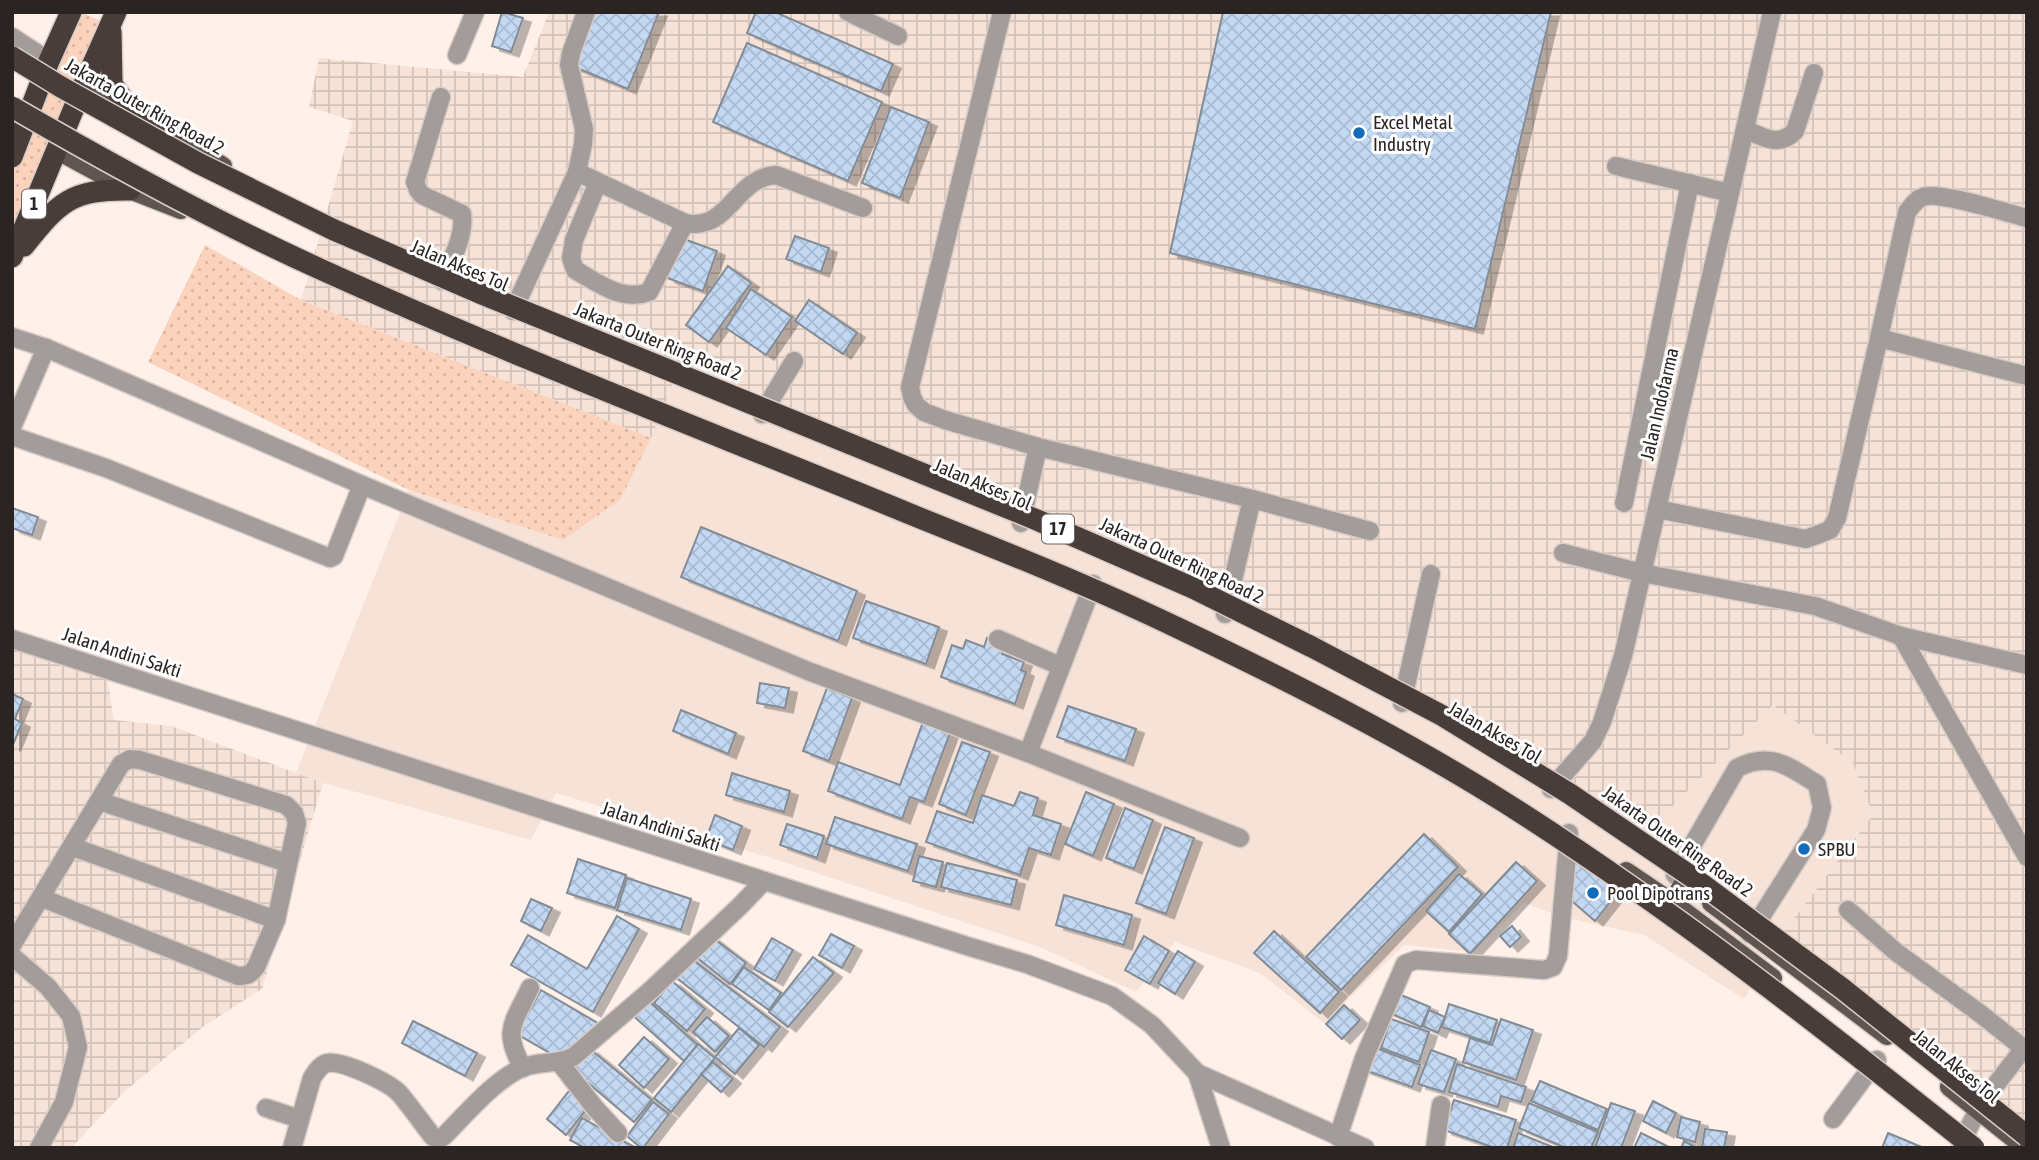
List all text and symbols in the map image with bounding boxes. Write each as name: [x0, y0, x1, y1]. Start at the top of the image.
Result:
street label: Jakarta Outer Ring Road 2: [62, 53, 228, 159]
place label: Excel Metal Industry: [1373, 111, 1453, 155]
marker: Excel Metal Industry: [1351, 125, 1367, 141]
road number: 1: [22, 190, 46, 218]
street label: Jalan Akses Tol: [408, 235, 512, 295]
street label: Jakarta Outer Ring Road 2: [571, 297, 745, 385]
street label: Jalan Indofarma: [1635, 346, 1683, 462]
street label: Jalan Akses Tol: [931, 454, 1035, 514]
street label: Jakarta Outer Ring Road 2: [1096, 512, 1268, 608]
road number: 17: [1042, 514, 1074, 544]
street label: Jalan Andini Sakti: [60, 622, 184, 682]
street label: Jalan Akses Tol: [1444, 696, 1546, 768]
street label: Jakarta Outer Ring Road 2: [1599, 781, 1757, 901]
street label: Jalan Andini Sakti: [599, 796, 723, 856]
place label: SPBU: [1818, 838, 1856, 860]
marker: SPBU: [1796, 841, 1812, 857]
place label: Pool Dipotrans: [1607, 882, 1710, 904]
marker: Pool Dipotrans: [1585, 885, 1601, 901]
street label: Jalan Akses Tol: [1910, 1025, 2004, 1107]

